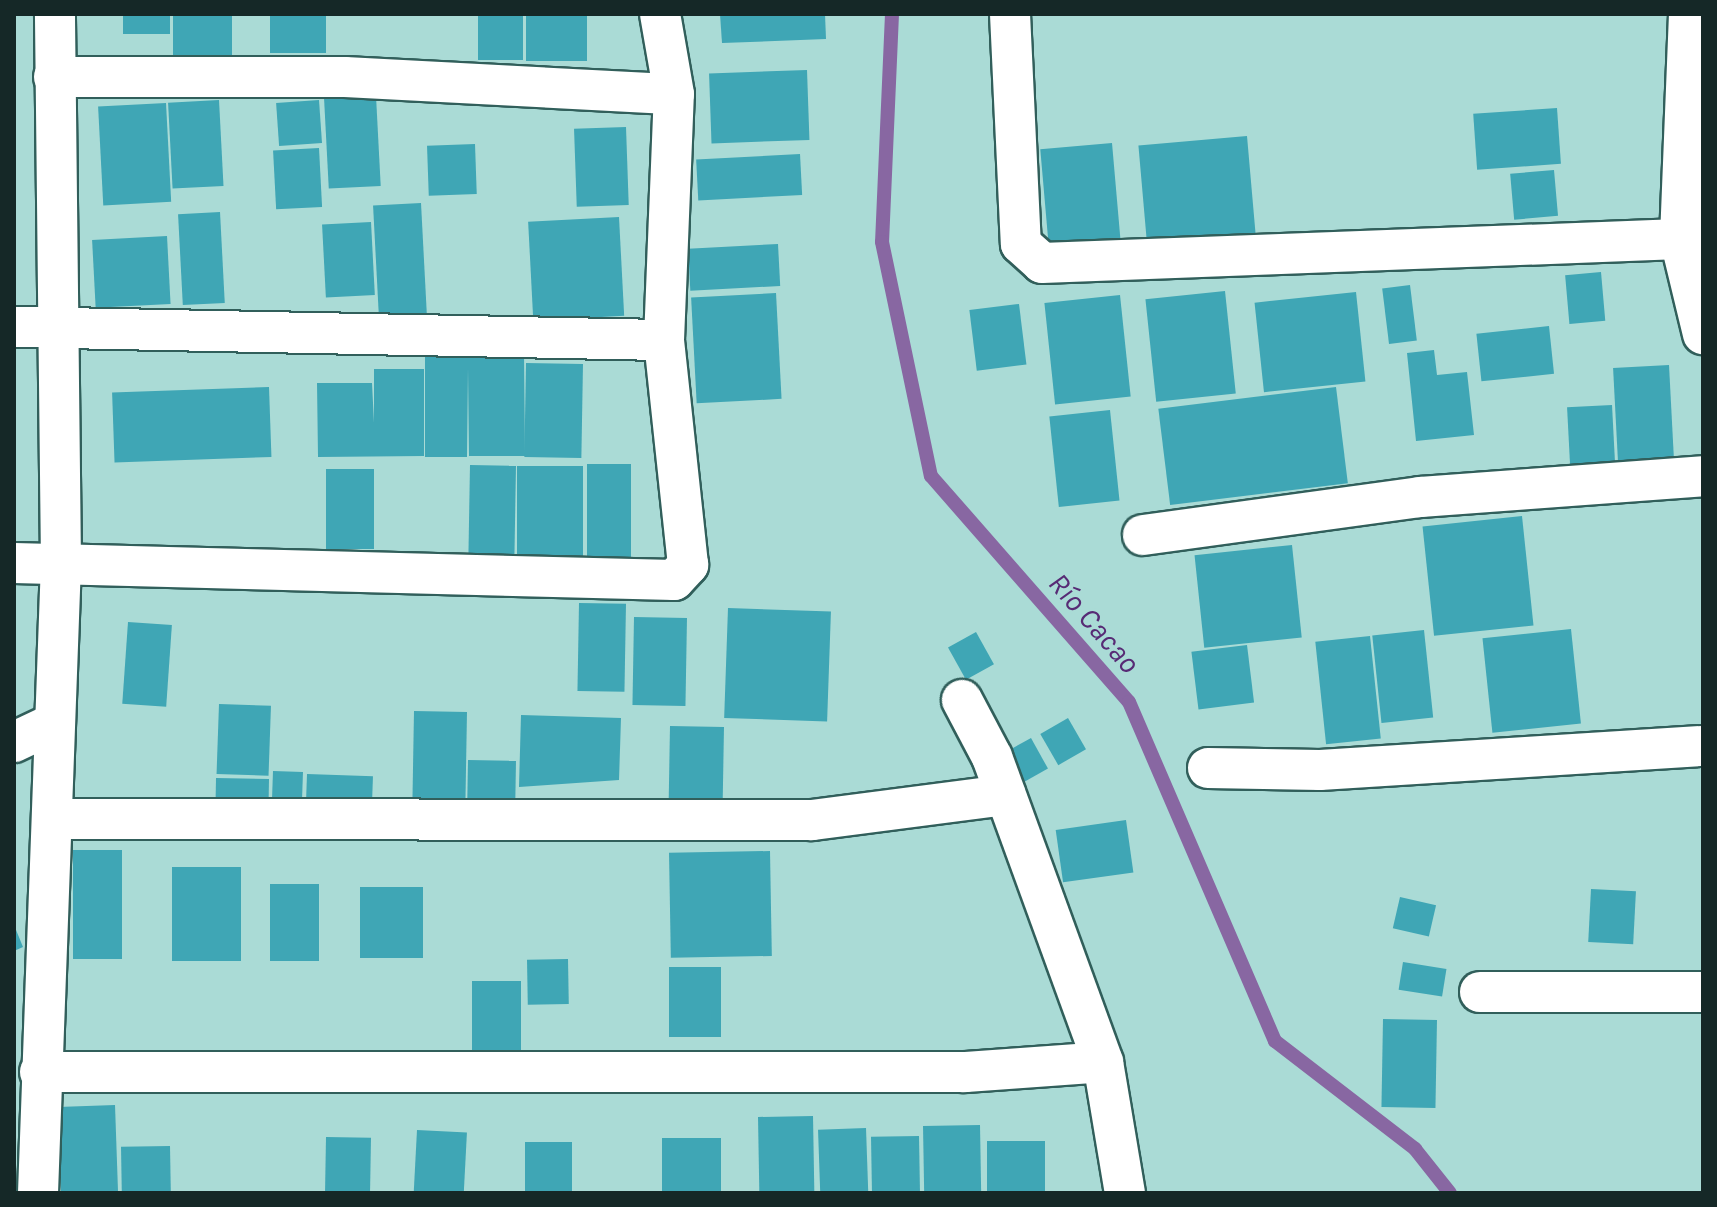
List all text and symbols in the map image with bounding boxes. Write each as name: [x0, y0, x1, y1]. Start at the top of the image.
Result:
water label: Río Cacao: [1041, 565, 1147, 681]

